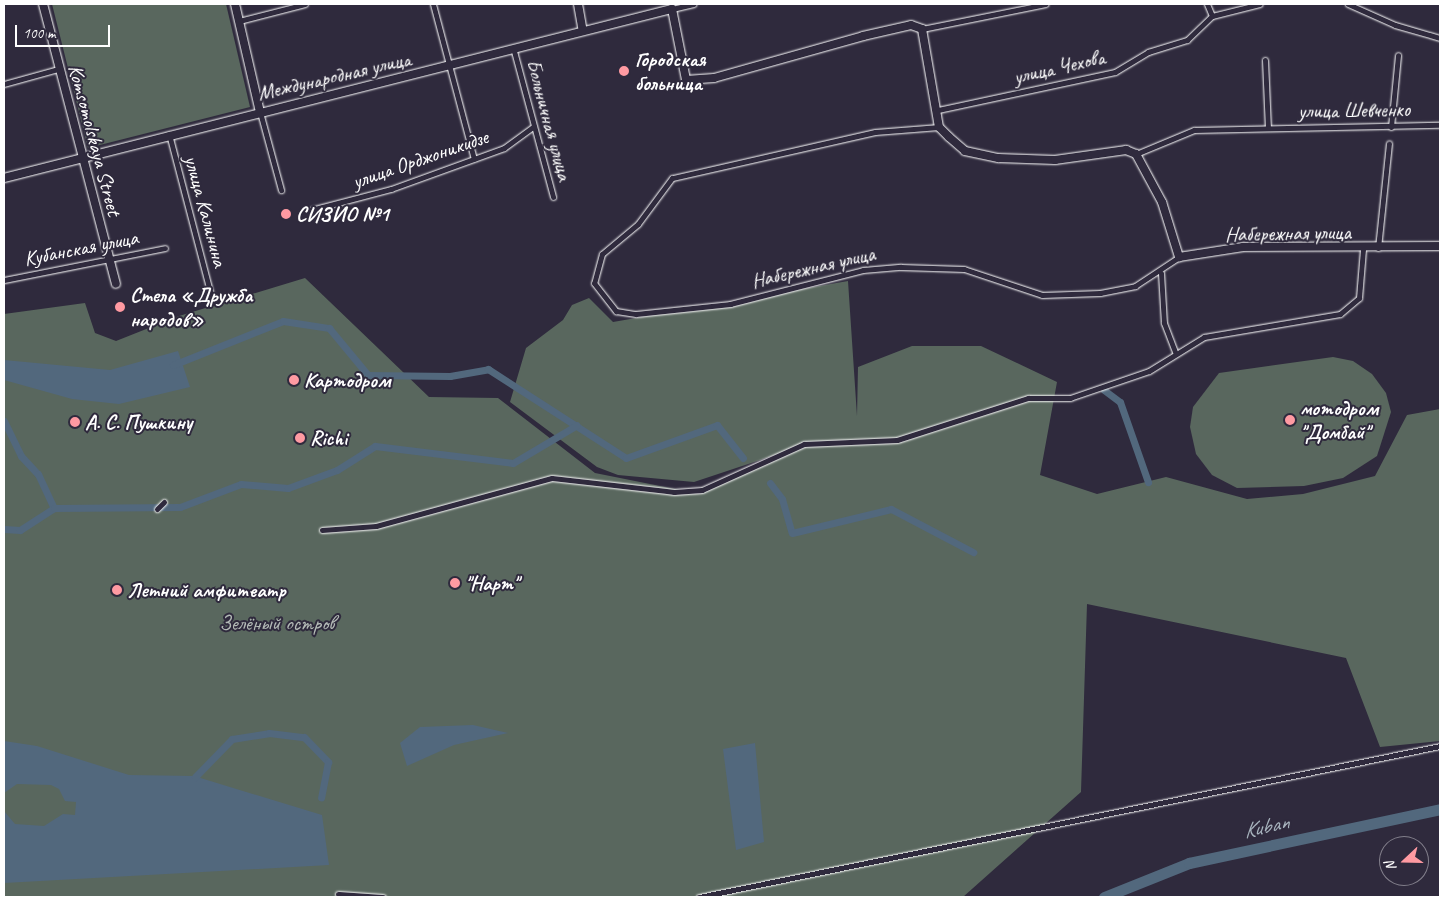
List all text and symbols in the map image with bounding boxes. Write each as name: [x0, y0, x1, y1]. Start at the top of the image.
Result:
scale bar: [18, 15, 112, 47]
text: 100 m: [23, 24, 55, 43]
street label: улица Чехова: [1011, 44, 1107, 90]
street label: Международная улица: [255, 46, 413, 106]
place label: Городская больница: [635, 46, 705, 96]
street label: Больничная улица: [521, 56, 577, 184]
street label: Komsomolskaya Street: [63, 61, 127, 219]
marker: Городская больница: [617, 64, 631, 78]
street label: улица Шевченко: [1297, 96, 1411, 124]
street label: улица Орджоникидзе: [350, 124, 490, 194]
street label: улица Калинина: [179, 152, 233, 270]
place label: СИЗИО №1: [296, 201, 389, 227]
marker: СИЗИО №1: [280, 208, 292, 220]
street label: Набережная улица: [1224, 219, 1352, 247]
street label: Кубанская улица: [21, 224, 141, 272]
street label: Набережная улица: [748, 240, 878, 294]
place label: Стела «Дружба народов»: [130, 282, 252, 332]
marker: Стела «Дружба народов»: [114, 301, 126, 313]
place label: Картодром: [304, 367, 390, 393]
marker: Картодром: [288, 374, 300, 386]
place label: мотодром "Домбай": [1300, 395, 1378, 445]
place label: А. С. Пушкину: [85, 409, 192, 435]
marker: мотодром "Домбай": [1284, 414, 1296, 426]
marker: А. С. Пушкину: [69, 416, 81, 428]
place label: Richi: [310, 425, 347, 451]
marker: Richi: [294, 432, 306, 444]
place label: "Нарт": [465, 570, 518, 596]
place label: Летний амфитеатр: [127, 577, 286, 603]
marker: "Нарт": [449, 577, 461, 589]
marker: Летний амфитеатр: [111, 584, 123, 596]
park label: Зелёный остров: [219, 610, 335, 636]
water label: Kuban: [1241, 809, 1291, 845]
north arrow: [1379, 836, 1429, 886]
text: N: [1381, 859, 1400, 873]

